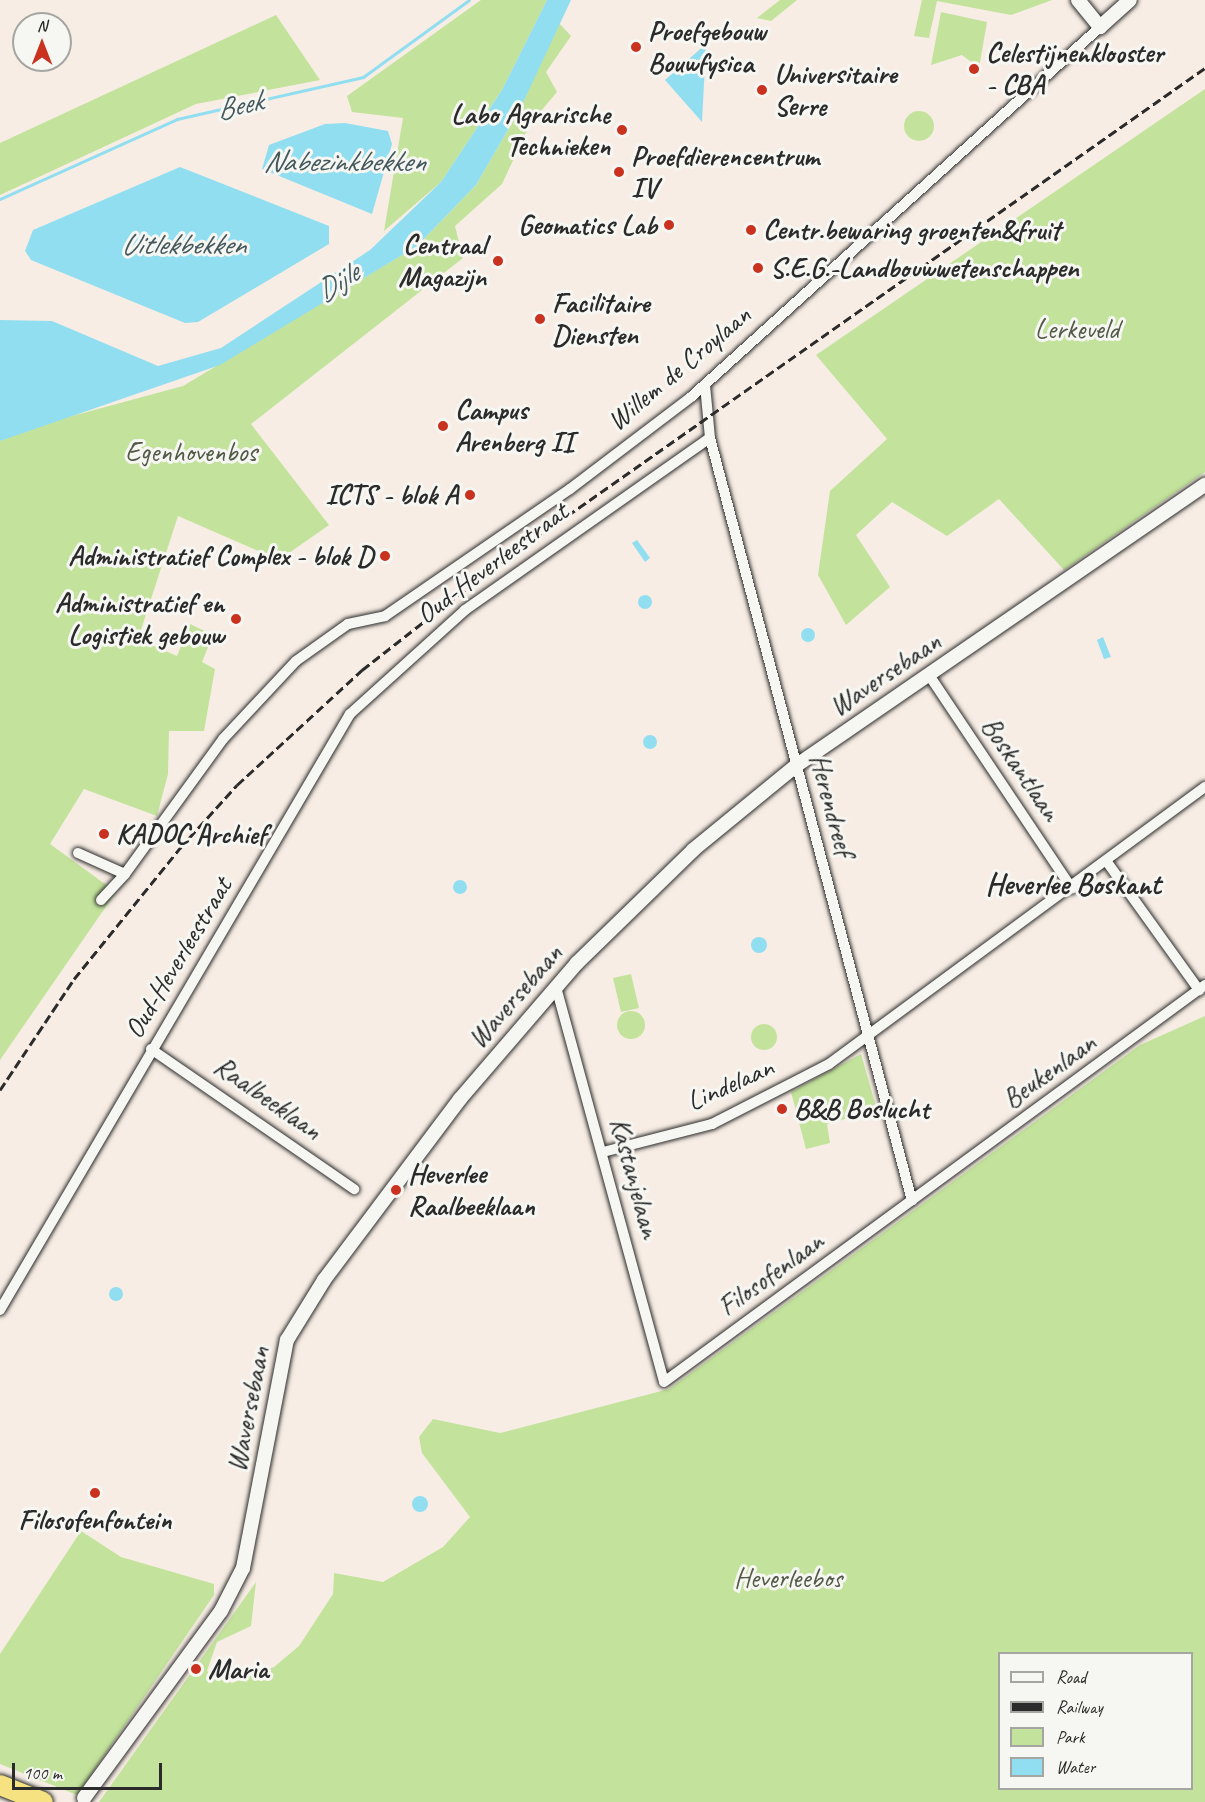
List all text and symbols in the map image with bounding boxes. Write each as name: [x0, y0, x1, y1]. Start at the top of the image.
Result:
north arrow: [12, 12, 72, 72]
place label: Proefgebouw Bouwfysica: [648, 14, 766, 80]
text: N: [37, 16, 47, 36]
place label: Celestijnenklooster - CBA: [986, 36, 1163, 102]
marker: Proefgebouw Bouwfysica: [629, 40, 643, 54]
place label: Universitaire Serre: [774, 57, 896, 123]
marker: Celestijnenklooster - CBA: [967, 62, 981, 76]
water label: Beek: [213, 82, 265, 128]
marker: Universitaire Serre: [755, 83, 769, 97]
place label: Labo Agrarische Technieken: [451, 97, 610, 163]
marker: Labo Agrarische Technieken: [615, 123, 629, 137]
place label: Proefdierencentrum IV: [631, 139, 819, 205]
water label: Nabezinkbekken: [263, 143, 425, 179]
marker: Proefdierencentrum IV: [612, 165, 626, 179]
place label: Geomatics Lab: [517, 208, 657, 242]
place label: Centr.bewaring groenten&fruit: [763, 213, 1060, 247]
marker: Geomatics Lab: [662, 218, 676, 232]
marker: Centr.bewaring groenten&fruit: [744, 223, 758, 237]
water label: Uitlekbekken: [121, 226, 245, 262]
place label: Centraal Magazijn: [398, 228, 486, 294]
place label: S.E.G.-Landbouwwetenschappen: [770, 251, 1078, 285]
marker: Centraal Magazijn: [491, 254, 505, 268]
water label: Dijle: [309, 255, 365, 309]
marker: S.E.G.-Landbouwwetenschappen: [751, 261, 765, 275]
place label: Facilitaire Diensten: [552, 286, 650, 352]
street label: Willem de Croylaan: [600, 298, 758, 438]
marker: Facilitaire Diensten: [533, 312, 547, 326]
park label: Lerkeveld: [1035, 312, 1119, 346]
place label: Campus Arenberg II: [455, 393, 574, 459]
marker: Campus Arenberg II: [436, 419, 450, 433]
park label: Egenhovenbos: [125, 435, 257, 469]
place label: ICTS - blok A: [325, 478, 458, 512]
marker: ICTS - blok A: [463, 488, 477, 502]
street label: Oud-Heverleestraat: [409, 495, 575, 631]
place label: Administratief Complex - blok D: [68, 539, 373, 573]
marker: Administratief Complex - blok D: [378, 549, 392, 563]
place label: Administratief en Logistiek gebouw: [55, 586, 224, 652]
marker: Administratief en Logistiek gebouw: [229, 612, 243, 626]
street label: Waversebaan: [823, 625, 947, 723]
street label: Boskantlaan: [974, 711, 1068, 827]
street label: Herendreef: [802, 750, 862, 860]
place label: KADOC Archief: [116, 817, 266, 851]
marker: KADOC Archief: [97, 827, 111, 841]
district label: Heverlee Boskant: [986, 866, 1160, 902]
street label: Oud-Heverleestraat: [117, 872, 239, 1044]
street label: Waversebaan: [461, 937, 569, 1055]
street label: Beukenlaan: [996, 1026, 1102, 1116]
street label: Raalbeeklaan: [208, 1049, 328, 1147]
street label: Lindelaan: [682, 1050, 778, 1118]
place label: B&B Boslucht: [794, 1092, 929, 1126]
marker: B&B Boslucht: [775, 1102, 789, 1116]
street label: Kastanjelaan: [603, 1114, 667, 1242]
place label: Heverlee Raalbeeklaan: [408, 1157, 535, 1223]
marker: Heverlee Raalbeeklaan: [389, 1183, 403, 1197]
street label: Filosofenlaan: [712, 1225, 830, 1323]
street label: Waversebaan: [219, 1344, 277, 1474]
marker: Filosofenfontein: [88, 1486, 102, 1500]
place label: Filosofenfontein: [19, 1503, 171, 1537]
park label: Heverleebos: [734, 1561, 842, 1595]
place label: Maria: [208, 1652, 268, 1686]
legend: [998, 1652, 1193, 1790]
marker: Maria: [189, 1662, 203, 1676]
text: Road: [1056, 1666, 1086, 1688]
text: Railway: [1056, 1696, 1103, 1718]
text: Park: [1056, 1726, 1085, 1748]
scale bar: [15, 1751, 165, 1789]
text: Water: [1056, 1756, 1095, 1778]
text: 100 m: [23, 1762, 62, 1784]

